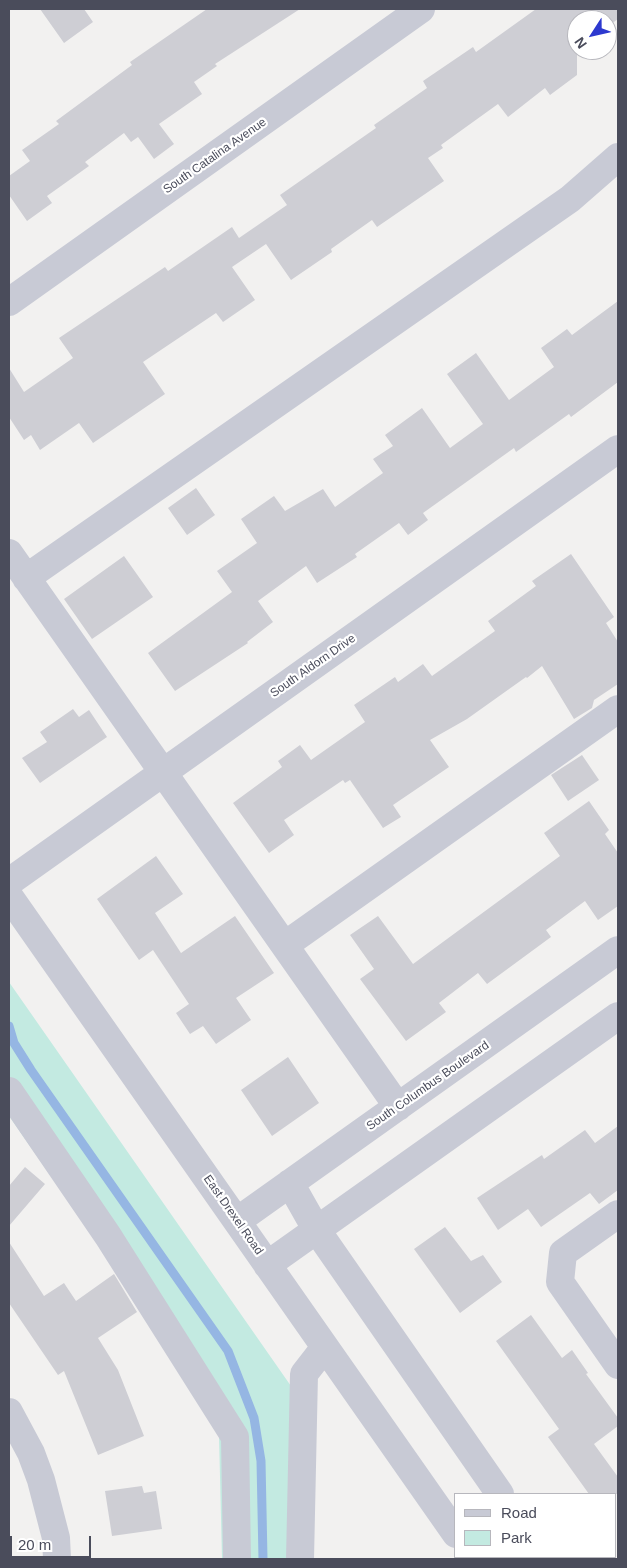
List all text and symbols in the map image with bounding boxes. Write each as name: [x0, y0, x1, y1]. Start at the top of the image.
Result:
north arrow: [567, 10, 617, 60]
text: N: [571, 34, 590, 52]
street label: South Catalina Avenue: [161, 115, 269, 197]
street label: South Aldorn Drive: [268, 631, 358, 701]
street label: South Columbus Boulevard: [364, 1038, 492, 1134]
street label: East Drexel Road: [200, 1172, 266, 1258]
legend: [454, 1493, 617, 1558]
text: Road: [501, 1504, 537, 1521]
scale bar: [12, 1526, 94, 1558]
text: Park: [501, 1529, 532, 1546]
text: 20 m: [18, 1536, 51, 1553]

